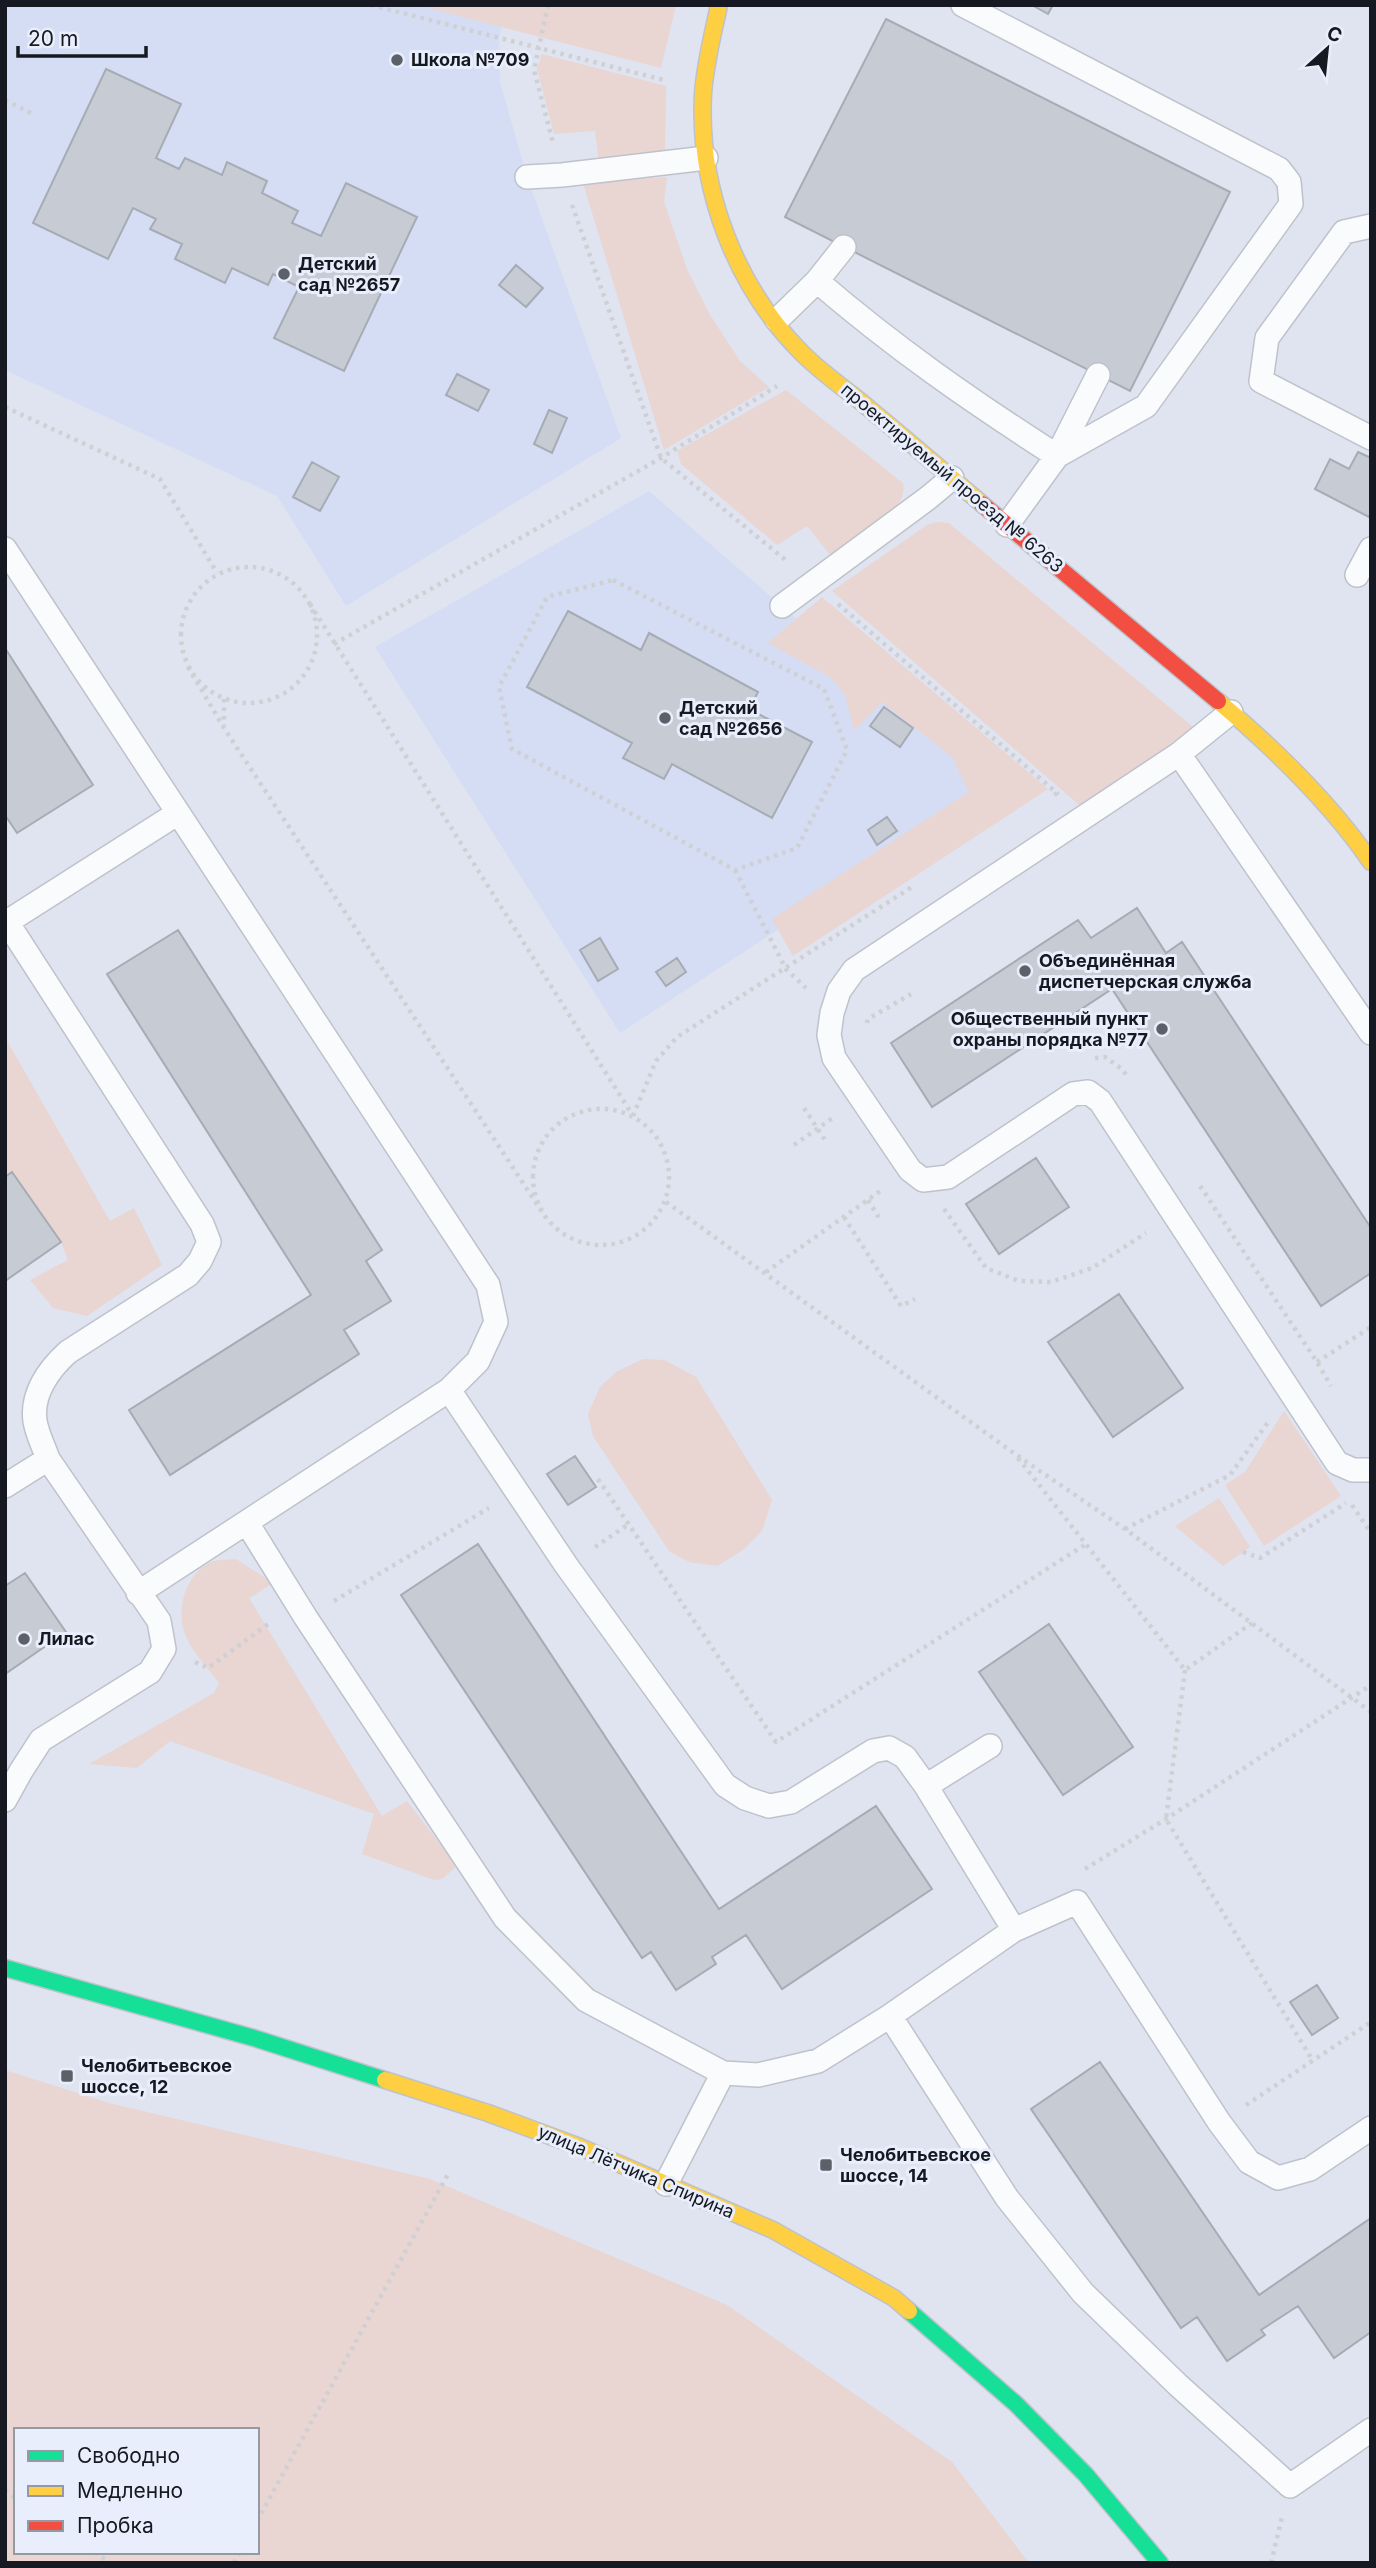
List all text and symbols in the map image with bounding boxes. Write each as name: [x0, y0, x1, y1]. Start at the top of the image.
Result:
scale bar: [18, 14, 145, 58]
north arrow: [1292, 14, 1362, 84]
text: С: [1323, 21, 1346, 48]
text: 20 m: [28, 26, 78, 51]
place label: Школа №709: [411, 49, 529, 70]
marker: Школа №709: [389, 52, 405, 68]
place label: Детский сад №2657: [298, 253, 400, 295]
marker: Детский сад №2657: [276, 266, 292, 282]
street label: проектируемый проезд № 6263: [837, 379, 1067, 577]
place label: Детский сад №2656: [679, 697, 783, 739]
marker: Детский сад №2656: [657, 710, 673, 726]
place label: Объединённая диспетчерская служба: [1039, 950, 1252, 992]
marker: Объединённая диспетчерская служба: [1017, 963, 1033, 979]
place label: Общественный пункт охраны порядка №77: [951, 1008, 1148, 1050]
marker: Общественный пункт охраны порядка №77: [1154, 1021, 1170, 1037]
place label: Лилас: [38, 1628, 95, 1649]
marker: Лилас: [16, 1631, 32, 1647]
place label: Челобитьевское шоссе, 12: [81, 2055, 232, 2097]
marker: Челобитьевское шоссе, 12: [59, 2068, 75, 2084]
street label: улица Лётчика Спирина: [535, 2121, 738, 2222]
place label: Челобитьевское шоссе, 14: [840, 2144, 991, 2186]
marker: Челобитьевское шоссе, 14: [818, 2157, 834, 2173]
legend: [14, 2428, 259, 2554]
text: Свободно: [77, 2443, 180, 2468]
text: Медленно: [77, 2478, 183, 2503]
text: Пробка: [77, 2513, 154, 2538]

